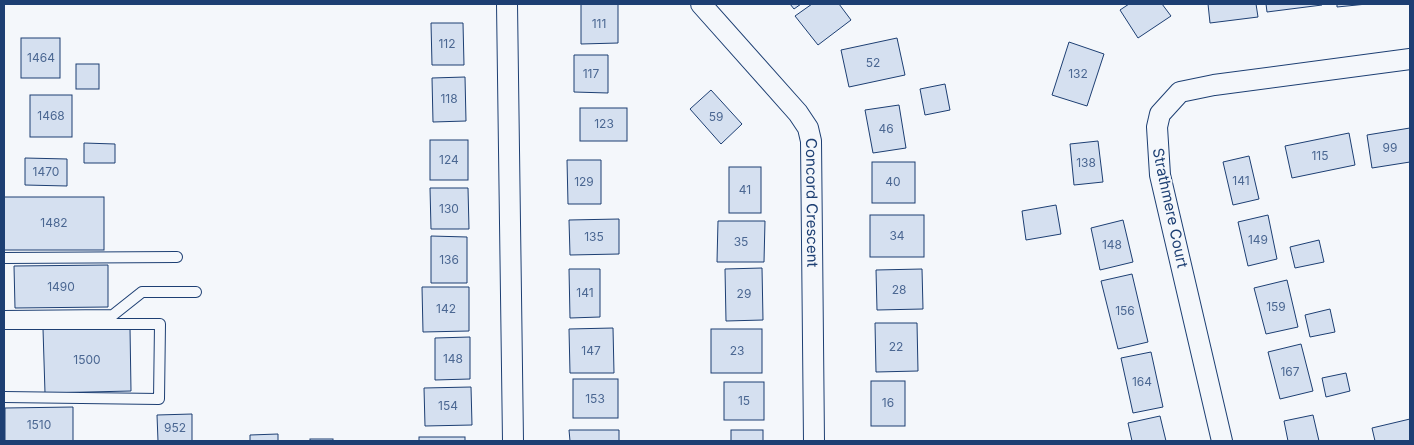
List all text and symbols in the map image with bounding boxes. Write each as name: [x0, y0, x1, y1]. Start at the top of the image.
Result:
house number: 111: [592, 16, 606, 31]
house number: 112: [438, 36, 456, 51]
house number: 1464: [27, 50, 55, 65]
house number: 52: [866, 55, 880, 70]
house number: 117: [583, 66, 599, 81]
house number: 132: [1068, 66, 1088, 81]
house number: 118: [440, 91, 458, 106]
house number: 1468: [37, 108, 65, 123]
house number: 59: [709, 109, 723, 124]
house number: 123: [594, 116, 614, 131]
house number: 46: [878, 121, 894, 136]
street label: Concord Crescent: [802, 138, 822, 268]
house number: 99: [1383, 140, 1397, 155]
street label: Strathmere Court: [1148, 146, 1193, 270]
house number: 115: [1311, 148, 1329, 163]
house number: 124: [439, 152, 459, 167]
house number: 138: [1076, 155, 1096, 170]
house number: 1470: [33, 164, 59, 179]
house number: 141: [1232, 173, 1250, 188]
house number: 129: [574, 174, 594, 189]
house number: 40: [885, 174, 901, 189]
house number: 41: [739, 182, 751, 197]
house number: 130: [439, 201, 459, 216]
house number: 1482: [40, 215, 68, 230]
house number: 34: [889, 228, 905, 243]
house number: 135: [584, 229, 604, 244]
house number: 149: [1248, 232, 1268, 247]
house number: 35: [734, 234, 748, 249]
house number: 148: [1102, 237, 1122, 252]
house number: 136: [439, 252, 459, 267]
house number: 1490: [47, 279, 75, 294]
house number: 28: [892, 282, 906, 297]
house number: 141: [576, 285, 594, 300]
house number: 29: [737, 286, 751, 301]
house number: 159: [1266, 299, 1286, 314]
house number: 142: [436, 301, 456, 316]
house number: 156: [1115, 303, 1135, 318]
house number: 22: [889, 339, 903, 354]
house number: 147: [581, 343, 601, 358]
house number: 23: [730, 343, 744, 358]
house number: 148: [443, 351, 463, 366]
house number: 1500: [73, 352, 101, 367]
house number: 167: [1280, 364, 1300, 379]
house number: 164: [1132, 374, 1152, 389]
house number: 153: [585, 391, 605, 406]
house number: 15: [738, 393, 750, 408]
house number: 16: [882, 395, 894, 410]
house number: 154: [438, 398, 458, 413]
house number: 1510: [27, 417, 51, 432]
house number: 952: [164, 420, 186, 435]

